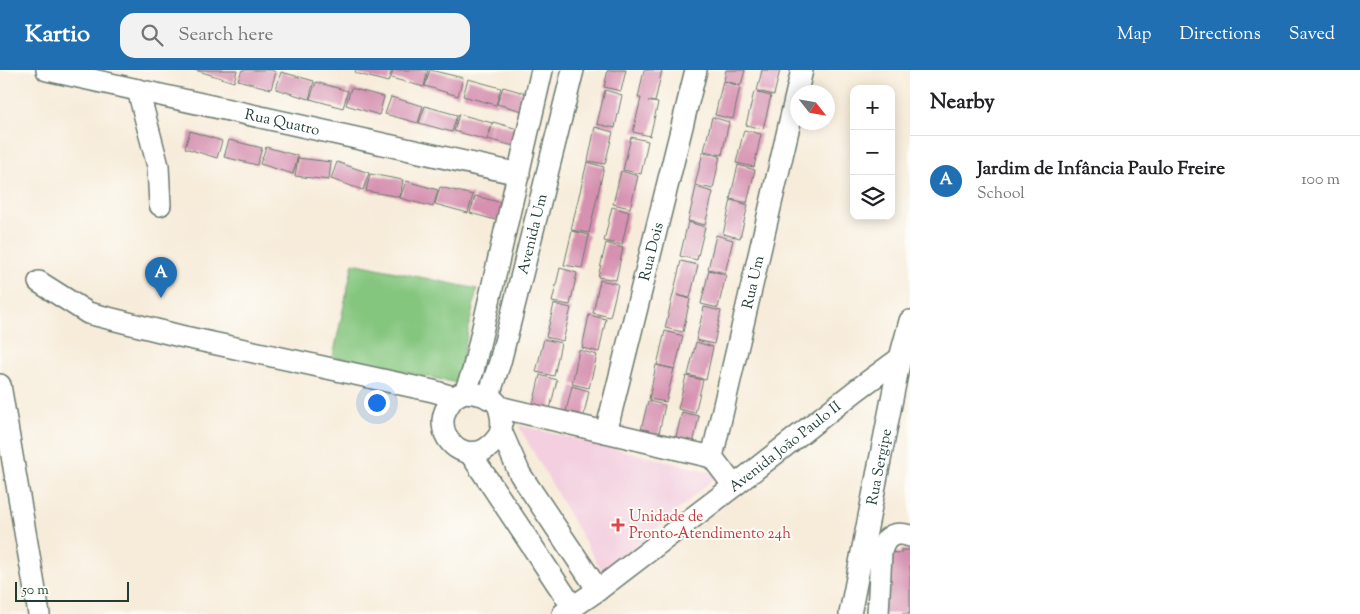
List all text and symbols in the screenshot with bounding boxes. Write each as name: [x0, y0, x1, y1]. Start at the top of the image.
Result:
search box: [120, 13, 470, 58]
text: Kartio: [25, 18, 90, 52]
icon: search: [138, 21, 166, 49]
text: Search here: [178, 22, 273, 49]
text: Map: [1117, 22, 1152, 48]
text: Directions: [1180, 22, 1261, 48]
text: Saved: [1289, 22, 1335, 48]
north arrow: [790, 85, 835, 130]
map controls: [850, 85, 895, 220]
button: +: [850, 85, 895, 130]
text: Nearby: [930, 88, 995, 118]
street label: Rua Quatro: [243, 105, 321, 142]
button: −: [850, 130, 895, 175]
text: Jardim de Infância Paulo Freire: [977, 156, 1225, 183]
text: A: [940, 169, 953, 192]
text: 100 m: [1301, 169, 1340, 192]
button: layers: [850, 175, 895, 220]
text: School: [977, 183, 1025, 206]
street label: Avenida Um: [513, 191, 554, 277]
street label: Rua Dois: [635, 220, 670, 283]
street label: Rua Um: [738, 253, 771, 311]
pin: A: [145, 257, 177, 298]
your location: [364, 390, 390, 416]
street label: Avenida João Paulo II: [725, 397, 846, 498]
street label: Rua Sergipe: [862, 427, 898, 507]
place label: Unidade de Pronto-Atendimento 24h: [629, 507, 791, 545]
marker: Unidade de Pronto-Atendimento 24h: [611, 518, 625, 532]
scale bar: [15, 579, 129, 602]
text: 50 m: [22, 581, 49, 601]

